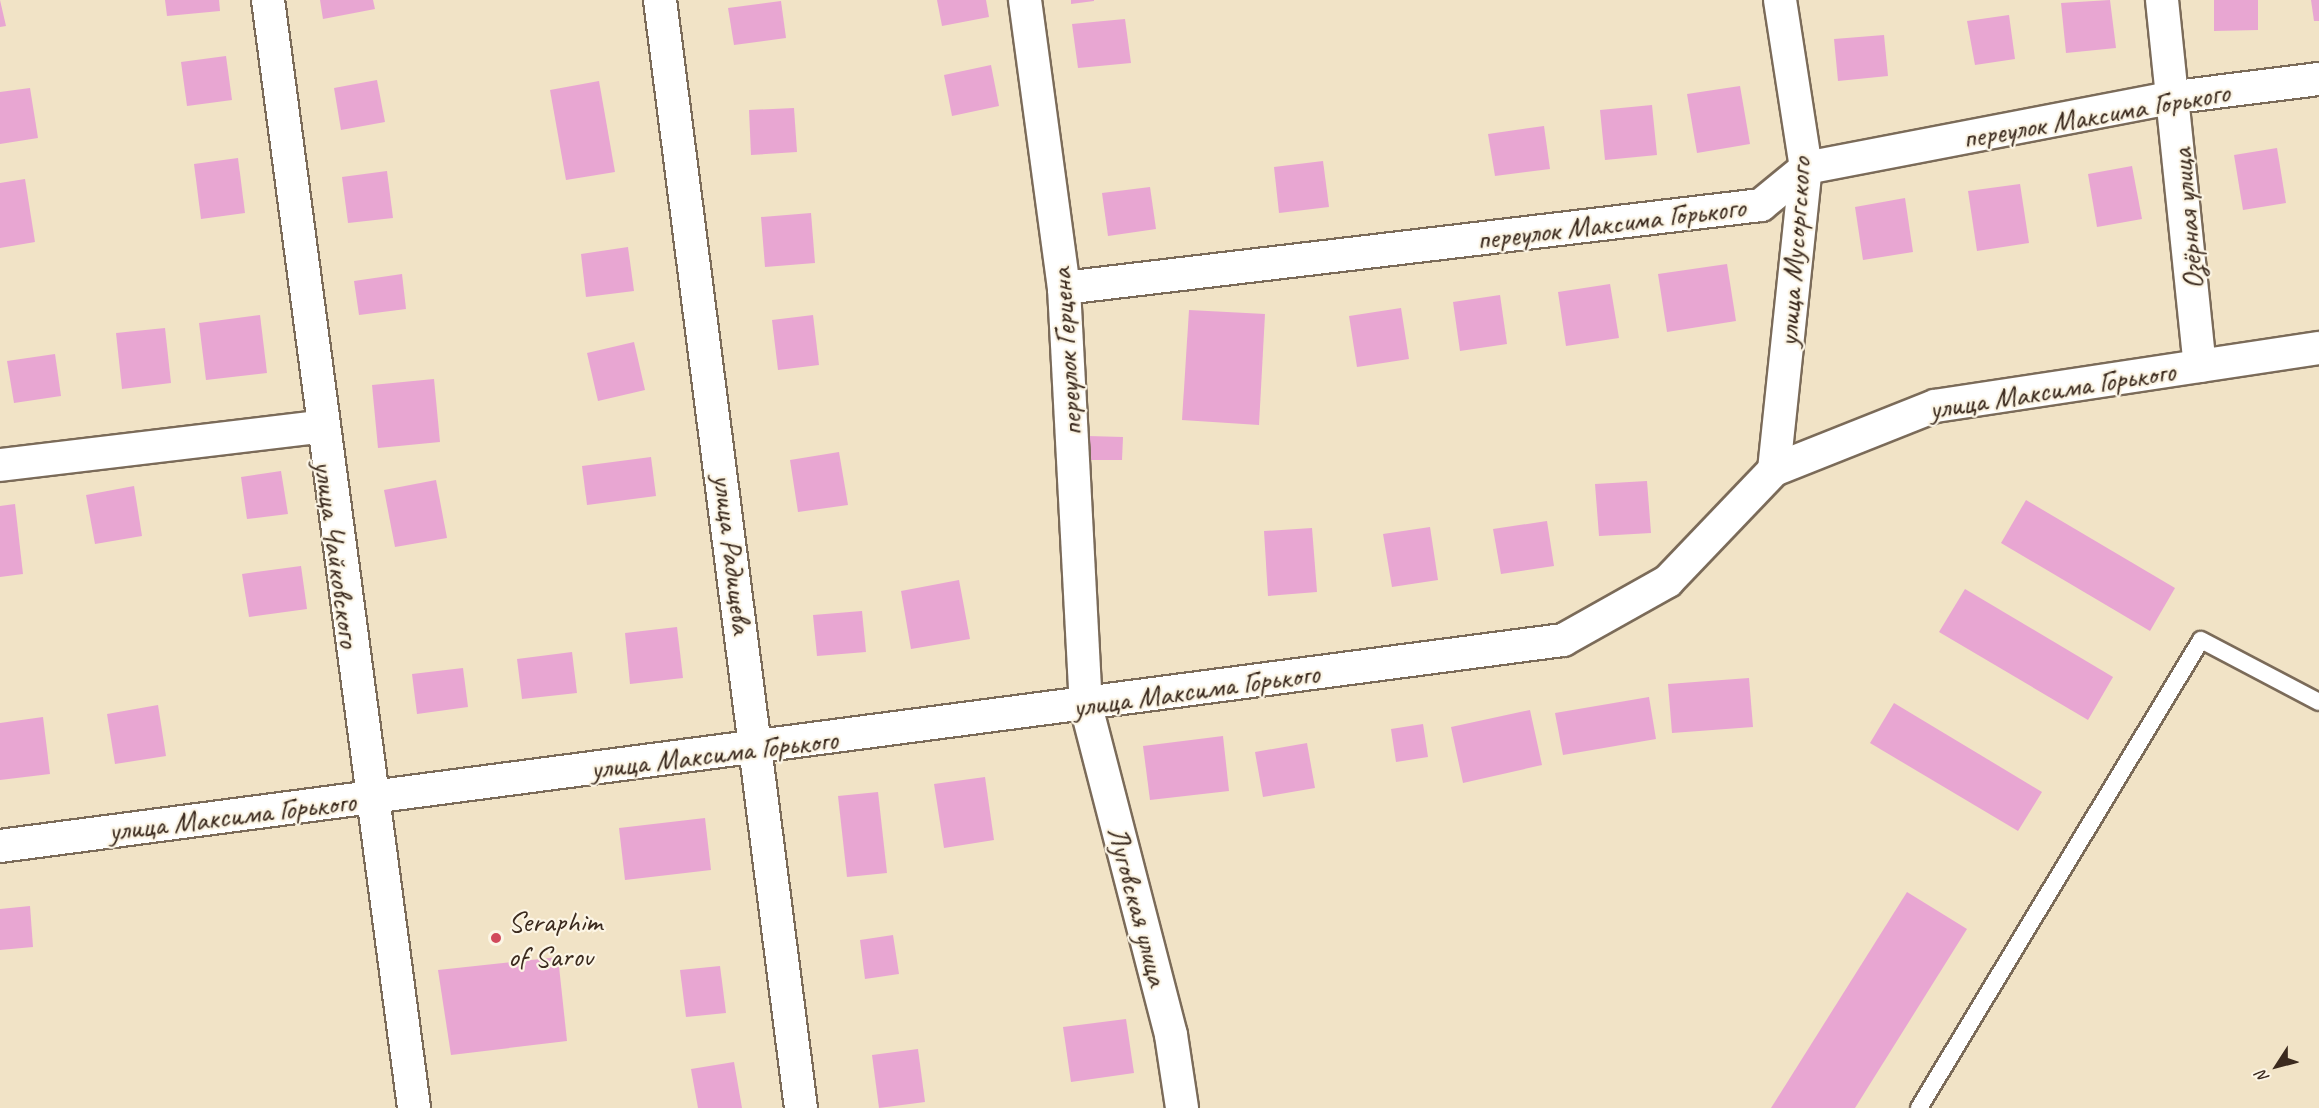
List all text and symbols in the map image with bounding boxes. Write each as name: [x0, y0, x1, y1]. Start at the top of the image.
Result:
street label: переулок Максима Горького: [1959, 74, 2233, 156]
street label: Озёрная улица: [2163, 146, 2211, 292]
street label: улица Мусоргского: [1770, 157, 1818, 347]
street label: переулок Максима Горького: [1474, 189, 1748, 257]
street label: переулок Герцена: [1042, 267, 1090, 437]
street label: улица Максима Горького: [1928, 353, 2176, 427]
street label: улица Чайковского: [306, 458, 368, 650]
street label: улица Радищева: [705, 470, 761, 638]
street label: улица Максима Горького: [1072, 655, 1320, 725]
street label: улица Максима Горького: [590, 721, 838, 787]
street label: улица Максима Горького: [108, 783, 356, 849]
street label: Луговская улица: [1099, 821, 1177, 991]
place label: Seraphim of Sarov: [508, 903, 602, 974]
marker: Seraphim of Sarov: [489, 931, 503, 945]
north arrow: [2247, 1036, 2307, 1096]
text: N: [2251, 1067, 2273, 1086]

